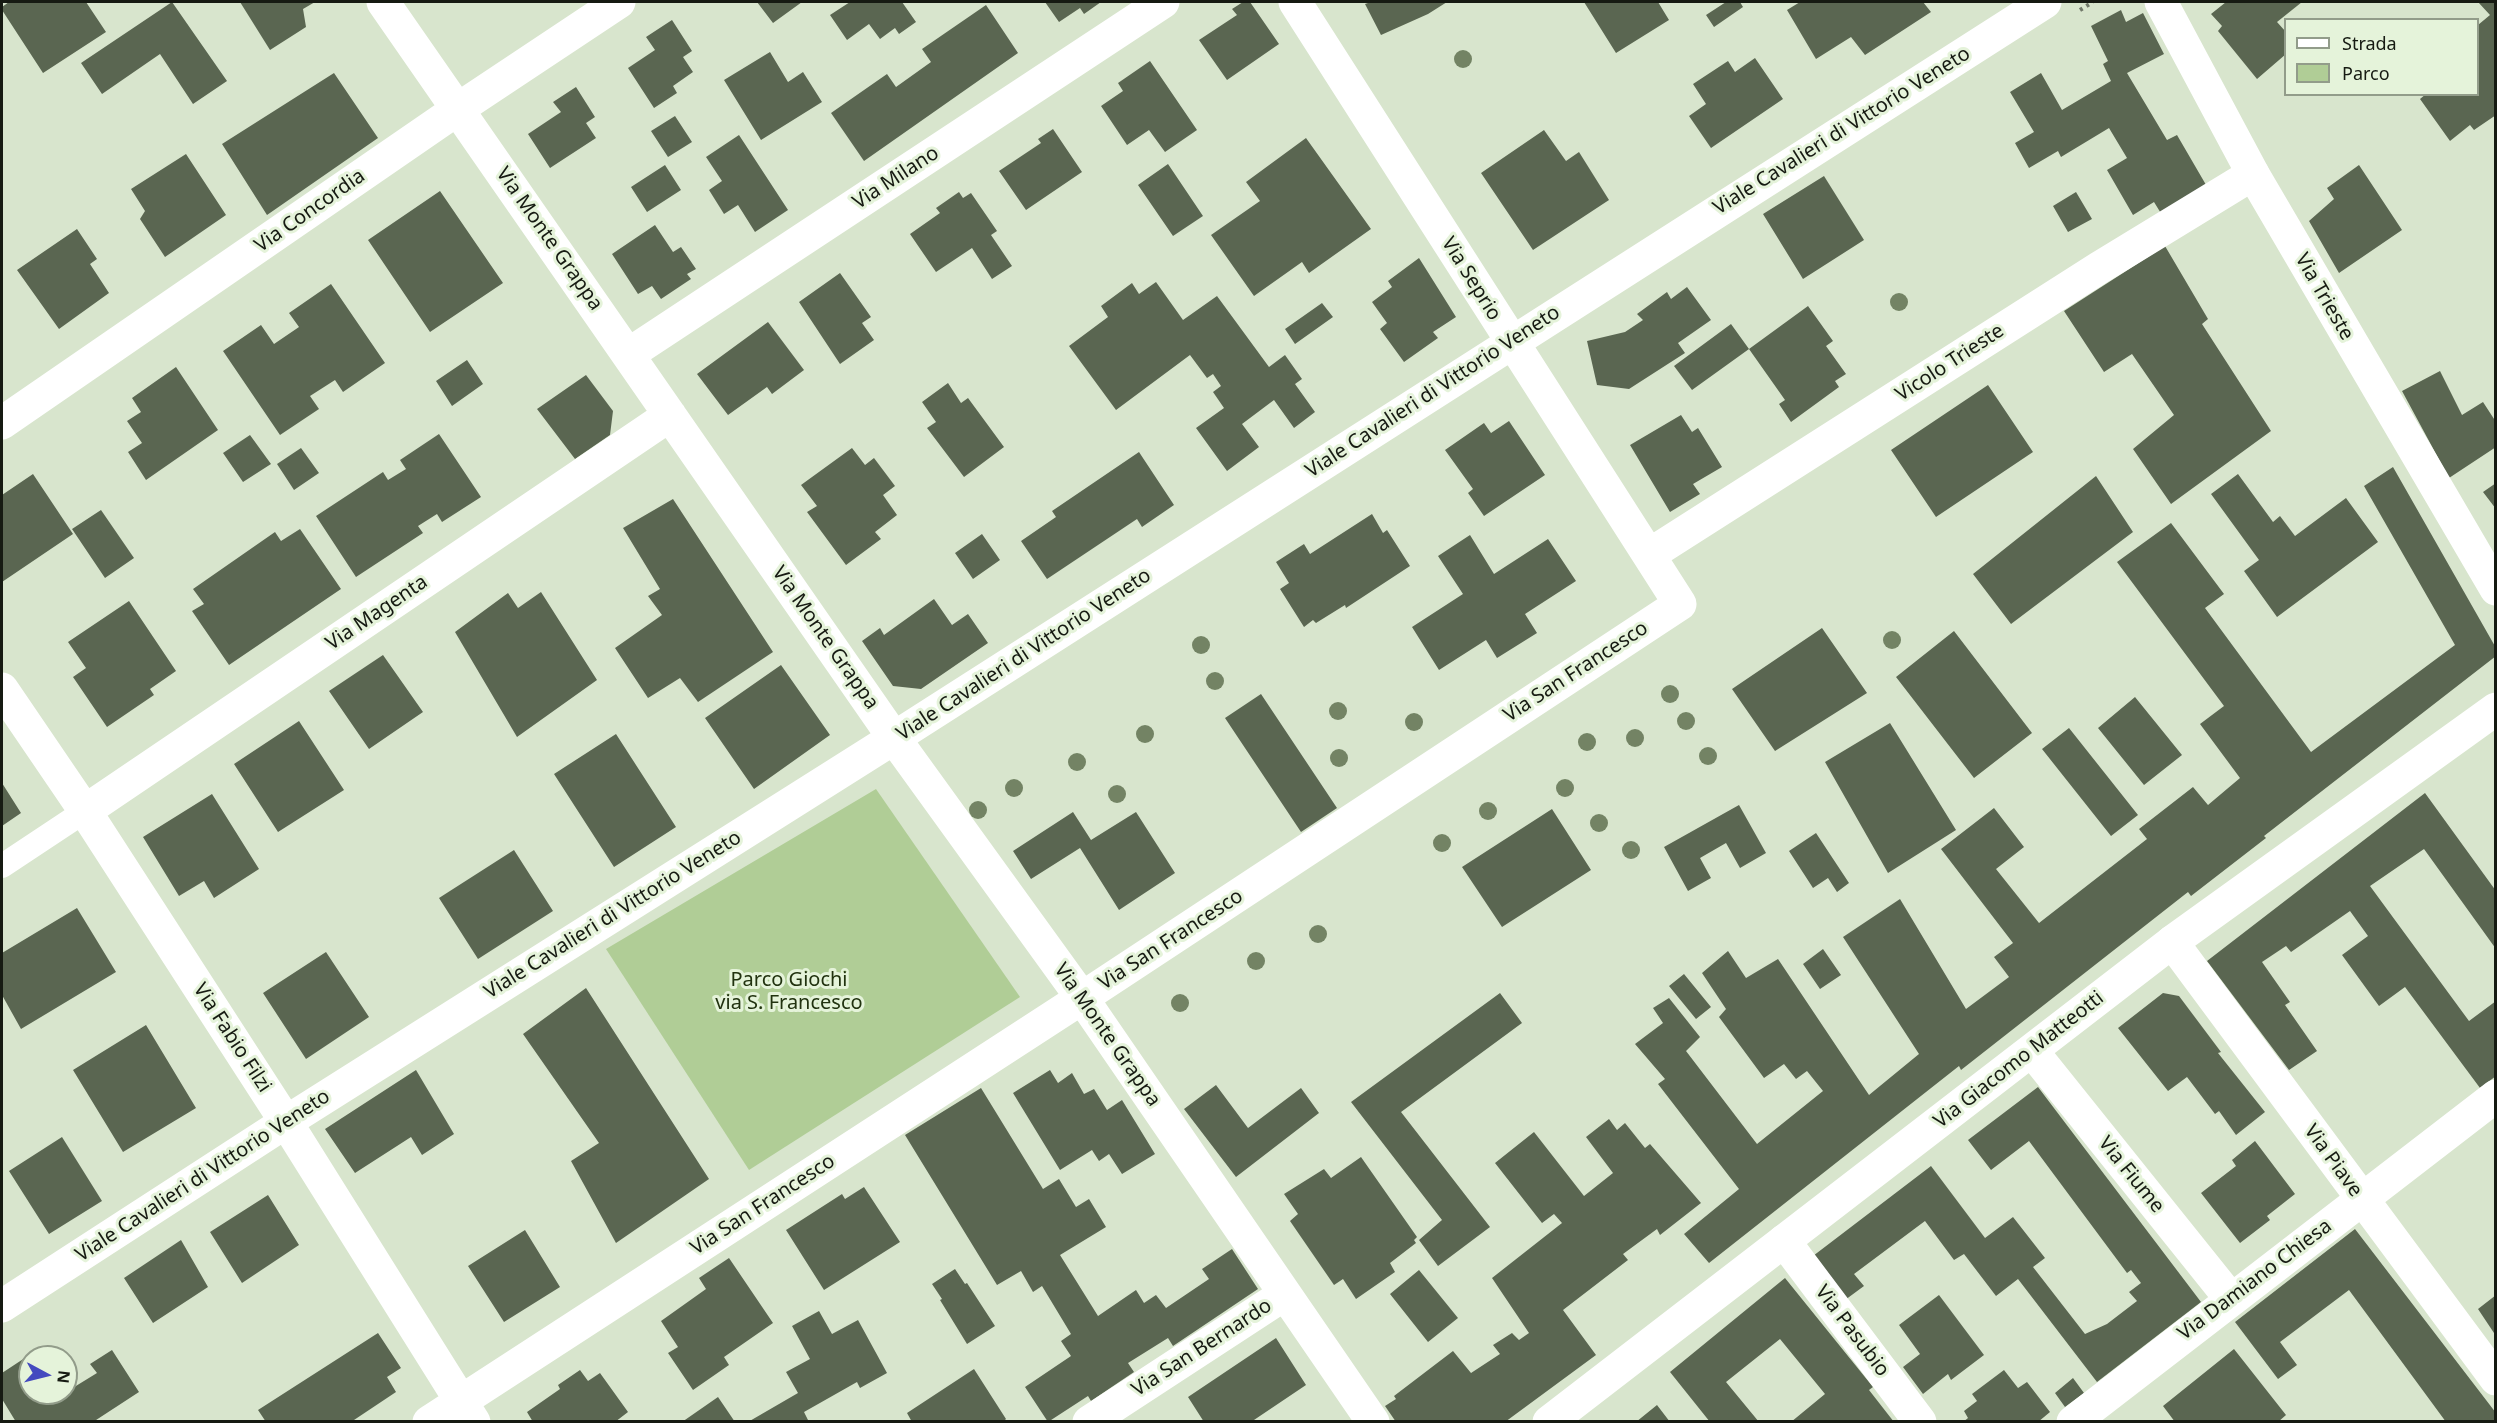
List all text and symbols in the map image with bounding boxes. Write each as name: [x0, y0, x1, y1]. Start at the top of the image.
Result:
legend: [2284, 18, 2479, 96]
text: Strada: [2342, 31, 2397, 55]
street label: Viale Cavalieri di Vittorio Veneto: [1709, 42, 1975, 220]
text: Parco: [2342, 61, 2390, 85]
street label: Via Milano: [848, 141, 944, 215]
street label: Via Monte Grappa: [491, 163, 607, 315]
street label: Via Concordia: [250, 164, 370, 258]
street label: Via Seprio: [1436, 233, 1506, 325]
street label: Via Trieste: [2289, 249, 2359, 345]
street label: Viale Cavalieri di Vittorio Veneto: [1301, 301, 1565, 483]
street label: Vicolo Trieste: [1891, 319, 2009, 407]
street label: Via Monte Grappa: [767, 562, 883, 714]
street label: Viale Cavalieri di Vittorio Veneto: [892, 564, 1156, 746]
street label: Via Magenta: [322, 570, 432, 656]
street label: Via San Francesco: [1499, 616, 1653, 728]
street label: Viale Cavalieri di Vittorio Veneto: [480, 826, 746, 1004]
street label: Via San Francesco: [1094, 884, 1248, 996]
street label: Via Monte Grappa: [1049, 959, 1165, 1111]
park label: Parco Giochi via S. Francesco: [715, 968, 863, 1015]
street label: Via Fabio Filzi: [188, 979, 276, 1097]
street label: Via Giacomo Matteotti: [1929, 986, 2109, 1134]
street label: Viale Cavalieri di Vittorio Veneto: [71, 1085, 335, 1267]
street label: Via Piave: [2299, 1120, 2367, 1202]
street label: Via Fiume: [2093, 1132, 2169, 1218]
street label: Via San Francesco: [686, 1149, 840, 1261]
street label: Via Damiano Chiesa: [2173, 1214, 2337, 1346]
street label: Via Pasubio: [1810, 1280, 1894, 1382]
street label: Via San Bernardo: [1128, 1294, 1276, 1402]
north arrow: [18, 1345, 78, 1405]
text: N: [52, 1369, 76, 1385]

